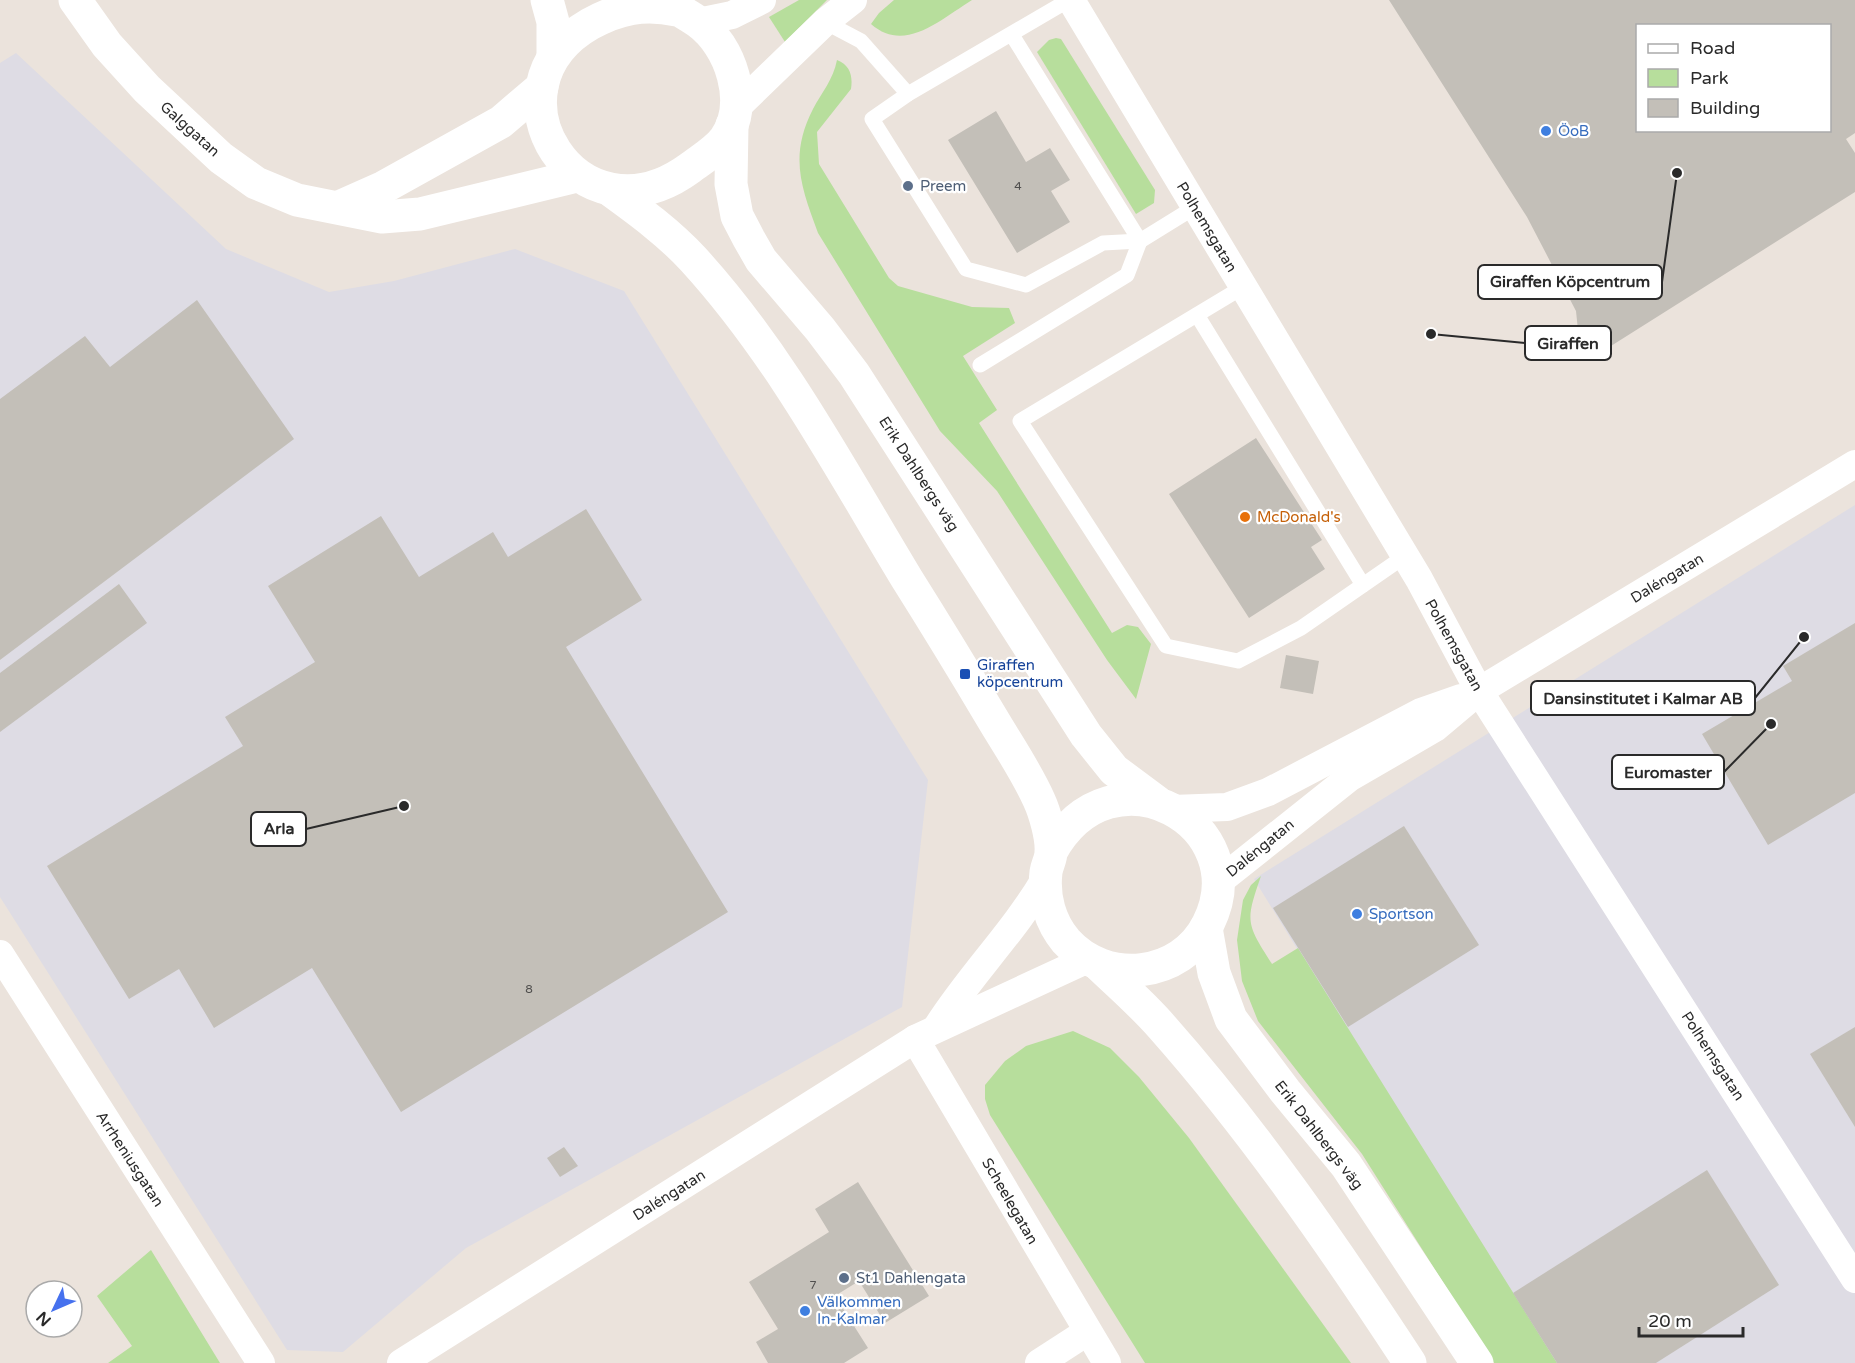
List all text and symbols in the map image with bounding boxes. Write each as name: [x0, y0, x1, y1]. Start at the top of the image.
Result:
legend: [1636, 24, 1831, 132]
text: Road: [1690, 37, 1735, 59]
text: Park: [1690, 67, 1729, 89]
text: Building: [1690, 97, 1760, 119]
street label: Galggatan: [156, 98, 224, 160]
place label: ÖoB: [1558, 122, 1589, 140]
marker: ÖoB: [1539, 124, 1553, 138]
place label: Preem: [920, 177, 966, 195]
marker: Preem: [901, 179, 915, 193]
house number: 4: [1014, 179, 1022, 193]
street label: Polhemsgatan: [1173, 179, 1241, 275]
callout: Giraffen Köpcentrum: [1478, 265, 1662, 299]
text: Giraffen Köpcentrum: [1490, 272, 1650, 292]
callout: Giraffen: [1525, 326, 1611, 360]
text: Giraffen: [1537, 334, 1599, 354]
street label: Erik Dahlbergs väg: [875, 413, 963, 535]
place label: McDonald's: [1257, 508, 1341, 526]
marker: McDonald's: [1238, 510, 1252, 524]
street label: Daléngatan: [1627, 549, 1707, 607]
street label: Polhemsgatan: [1421, 596, 1487, 694]
place label: Giraffen köpcentrum: [977, 656, 1063, 691]
marker: Giraffen köpcentrum: [958, 667, 972, 681]
callout: Dansinstitutet i Kalmar AB: [1531, 681, 1755, 715]
text: Dansinstitutet i Kalmar AB: [1543, 689, 1743, 709]
callout: Euromaster: [1612, 755, 1724, 789]
text: Euromaster: [1624, 763, 1713, 783]
callout: Arla: [251, 812, 306, 846]
street label: Daléngatan: [1223, 815, 1297, 881]
text: Arla: [264, 819, 294, 839]
place label: Sportson: [1369, 905, 1434, 923]
marker: Sportson: [1350, 907, 1364, 921]
house number: 8: [525, 982, 533, 996]
street label: Polhemsgatan: [1678, 1008, 1748, 1104]
street label: Erik Dahlbergs väg: [1271, 1077, 1367, 1193]
street label: Arrheniusgatan: [92, 1108, 168, 1210]
street label: Scheelegatan: [978, 1155, 1042, 1247]
street label: Daléngatan: [629, 1166, 709, 1224]
place label: St1 Dahlengata: [856, 1269, 966, 1287]
marker: St1 Dahlengata: [837, 1271, 851, 1285]
house number: 7: [809, 1278, 817, 1292]
north arrow: [24, 1279, 84, 1339]
place label: Välkommen In-Kalmar: [817, 1293, 901, 1328]
scale bar: [1639, 1300, 1742, 1338]
marker: Välkommen In-Kalmar: [798, 1304, 812, 1318]
text: N: [32, 1307, 56, 1330]
text: 20 m: [1648, 1310, 1692, 1332]

